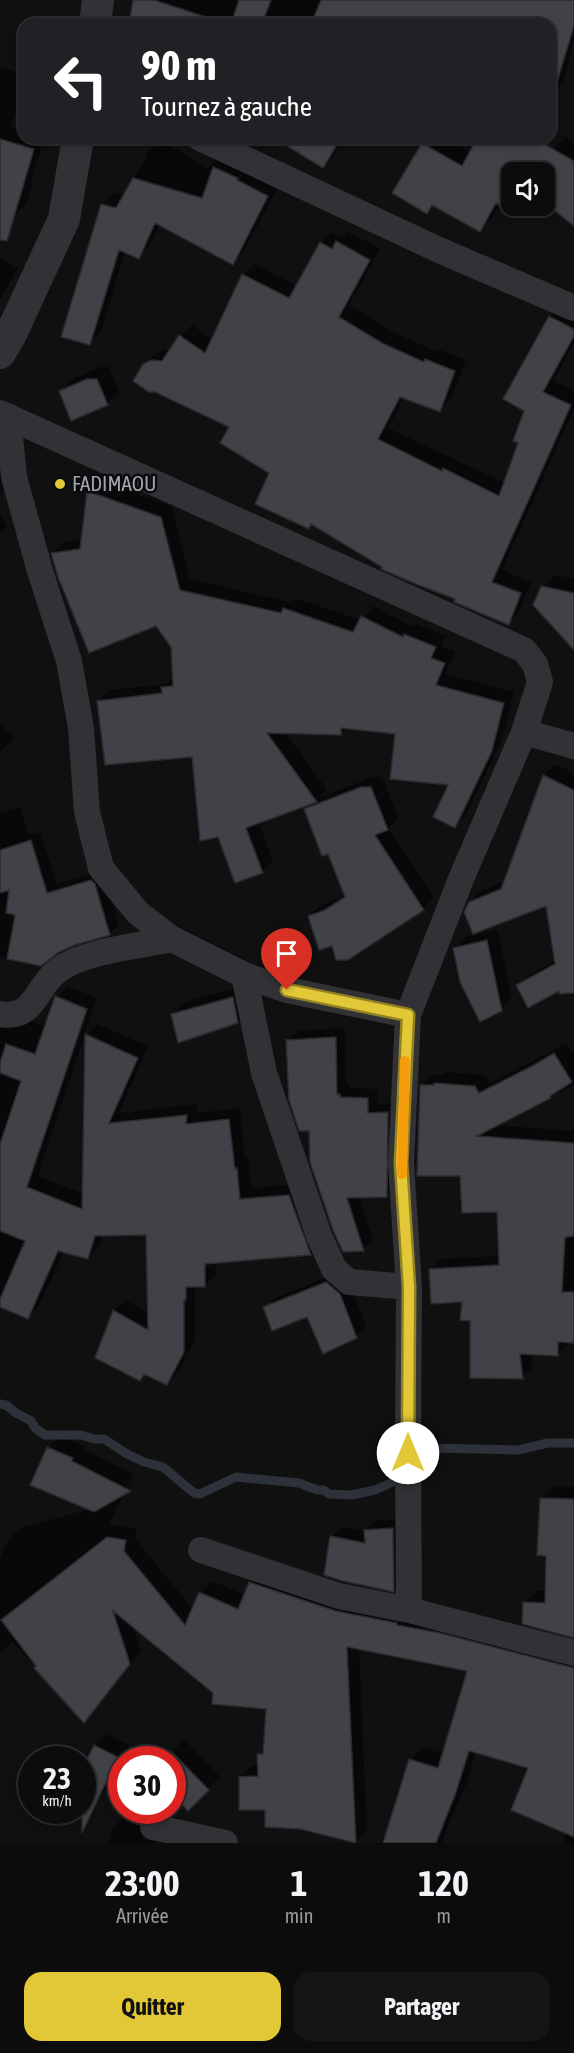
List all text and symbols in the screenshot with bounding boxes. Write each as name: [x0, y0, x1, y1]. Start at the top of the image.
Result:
text: 90 m: [141, 41, 216, 89]
icon: left: [42, 42, 120, 120]
text: Tournez à gauche: [141, 91, 312, 122]
map controls: [501, 162, 555, 216]
button: sound: [501, 162, 555, 216]
place label: FADIMAOU: [72, 471, 156, 495]
marker: FADIMAOU: [53, 477, 67, 491]
pin: [261, 928, 312, 990]
icon: arrive: [270, 937, 303, 970]
position arrow: [376, 1421, 440, 1485]
speed limit sign: 30: [108, 1746, 186, 1824]
text: 23: [43, 1761, 71, 1795]
text: km/h: [42, 1792, 72, 1809]
text: 23:00: [105, 1862, 180, 1904]
text: 1: [291, 1862, 307, 1904]
text: 120: [418, 1862, 469, 1904]
text: Arrivée: [116, 1904, 168, 1927]
text: min: [285, 1904, 313, 1927]
text: m: [436, 1904, 451, 1927]
button: Quitter: [24, 1972, 281, 2041]
button: Partager: [293, 1972, 550, 2041]

